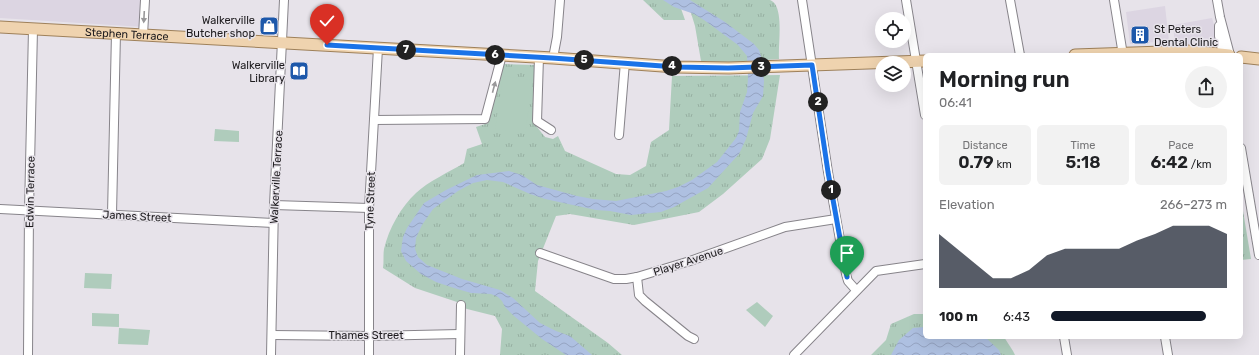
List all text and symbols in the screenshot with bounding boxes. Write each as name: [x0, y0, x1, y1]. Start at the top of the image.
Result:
pin: [310, 4, 344, 45]
icon: check: [316, 10, 338, 32]
one-way arrow: [141, 11, 148, 23]
map controls: [875, 12, 911, 92]
button: locate: [875, 12, 911, 48]
place label: Walkerville Butcher shop: [186, 14, 255, 40]
shop icon: Walkerville Butcher shop: [258, 15, 280, 37]
place label: St Peters Dental Clinic: [1154, 23, 1218, 49]
building icon: St Peters Dental Clinic: [1129, 24, 1151, 46]
street label: Stephen Terrace: [84, 26, 169, 43]
pin: 7: [396, 40, 416, 60]
text: 7: [403, 43, 409, 56]
pin: 6: [485, 45, 505, 65]
text: 6: [491, 48, 499, 61]
pin: 5: [574, 50, 594, 70]
text: 5: [580, 53, 588, 66]
pin: 4: [662, 56, 682, 76]
button: layers: [875, 56, 911, 92]
pin: 3: [751, 57, 771, 77]
place label: Walkerville Library: [232, 59, 285, 85]
text: 4: [668, 59, 676, 72]
library icon: Walkerville Library: [288, 60, 310, 82]
text: 3: [757, 60, 765, 73]
text: Morning run: [939, 66, 1070, 93]
button: share: [1185, 66, 1227, 108]
one-way arrow: [491, 81, 497, 93]
pin: 2: [808, 92, 828, 112]
text: 2: [814, 95, 822, 108]
text: 06:41: [939, 95, 972, 110]
street label: Walkerville Terrace: [268, 130, 285, 224]
text: Distance: [962, 139, 1008, 152]
text: Time: [1071, 139, 1095, 152]
text: Pace: [1168, 139, 1194, 152]
text: 0.79: [958, 152, 994, 172]
text: 5:18: [1065, 152, 1101, 172]
text: 6:42: [1150, 152, 1188, 172]
street label: Edwin Terrace: [23, 156, 38, 228]
text: km: [994, 158, 1012, 171]
text: /km: [1188, 158, 1212, 171]
street label: Tyne Street: [363, 171, 378, 231]
pin: 1: [821, 180, 841, 200]
text: 1: [828, 183, 834, 196]
text: Elevation: [939, 197, 995, 212]
text: 266–273 m: [1160, 197, 1227, 212]
street label: James Street: [102, 208, 172, 225]
pin: [830, 236, 864, 277]
icon: arrive: [836, 242, 858, 264]
street label: Player Avenue: [652, 244, 725, 279]
text: 100 m: [939, 309, 978, 324]
text: 6:43: [1003, 309, 1030, 324]
street label: Thames Street: [329, 329, 404, 342]

